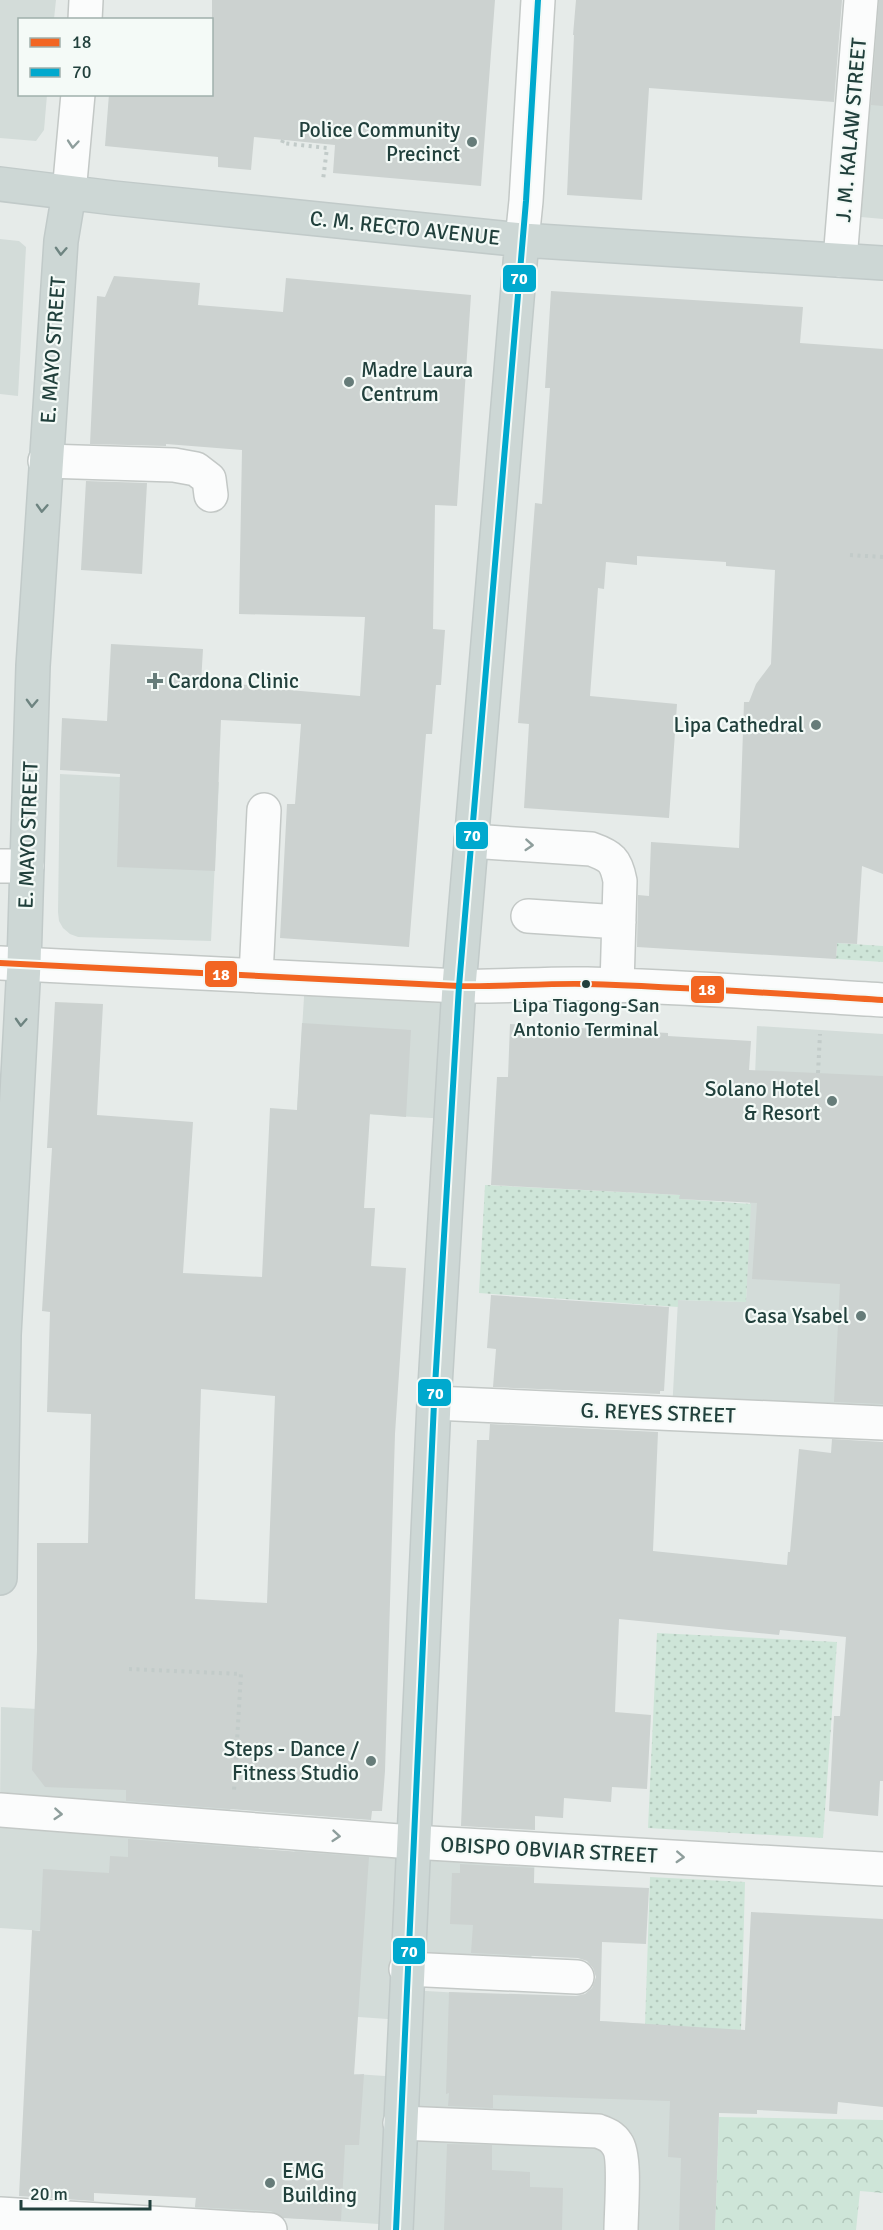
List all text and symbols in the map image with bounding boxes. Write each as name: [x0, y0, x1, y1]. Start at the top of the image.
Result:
legend: [18, 18, 213, 96]
text: 18: [72, 31, 91, 53]
street label: J. M. KALAW STREET: [830, 36, 872, 223]
text: 70: [72, 61, 91, 83]
place label: Police Community Precinct: [298, 117, 460, 167]
marker: Police Community Precinct: [465, 135, 479, 149]
one-way arrow: [67, 139, 80, 148]
street label: C. M. RECTO AVENUE: [309, 205, 501, 251]
one-way arrow: [54, 246, 67, 255]
line badge: 70: [502, 264, 537, 293]
text: 70: [510, 269, 528, 289]
street label: E. MAYO STREET: [35, 275, 71, 425]
place label: Madre Laura Centrum: [361, 357, 473, 407]
marker: Madre Laura Centrum: [342, 375, 356, 389]
one-way arrow: [36, 504, 49, 513]
place label: Cardona Clinic: [168, 668, 299, 694]
marker: Cardona Clinic: [146, 672, 164, 690]
one-way arrow: [25, 698, 38, 707]
place label: Lipa Cathedral: [674, 712, 804, 738]
marker: Lipa Cathedral: [809, 718, 823, 732]
street label: E. MAYO STREET: [12, 760, 44, 909]
line badge: 70: [455, 821, 489, 850]
text: 70: [463, 826, 481, 846]
one-way arrow: [525, 838, 534, 851]
line badge: 18: [204, 960, 238, 988]
text: 18: [212, 965, 230, 985]
line badge: 18: [690, 975, 725, 1004]
marker: Lipa Tiagong-San Antonio Terminal: [580, 978, 592, 990]
text: 18: [698, 980, 716, 1000]
place label: Lipa Tiagong-San Antonio Terminal: [512, 993, 660, 1042]
one-way arrow: [15, 1018, 28, 1027]
place label: Solano Hotel & Resort: [705, 1076, 820, 1126]
marker: Solano Hotel & Resort: [825, 1094, 839, 1108]
place label: Casa Ysabel: [744, 1303, 849, 1329]
marker: Casa Ysabel: [854, 1309, 868, 1323]
line badge: 70: [417, 1378, 452, 1407]
text: 70: [426, 1384, 444, 1404]
street label: G. REYES STREET: [580, 1397, 737, 1429]
place label: Steps - Dance / Fitness Studio: [223, 1736, 359, 1786]
marker: Steps - Dance / Fitness Studio: [364, 1754, 378, 1768]
one-way arrow: [54, 1807, 63, 1820]
one-way arrow: [332, 1829, 341, 1842]
street label: OBISPO OBVIAR STREET: [440, 1831, 659, 1869]
one-way arrow: [676, 1851, 685, 1864]
line badge: 70: [392, 1937, 426, 1965]
text: 70: [400, 1942, 418, 1962]
place label: EMG Building: [282, 2158, 357, 2208]
scale bar: [21, 2173, 150, 2211]
marker: EMG Building: [263, 2176, 277, 2190]
text: 20 m: [30, 2183, 68, 2205]

